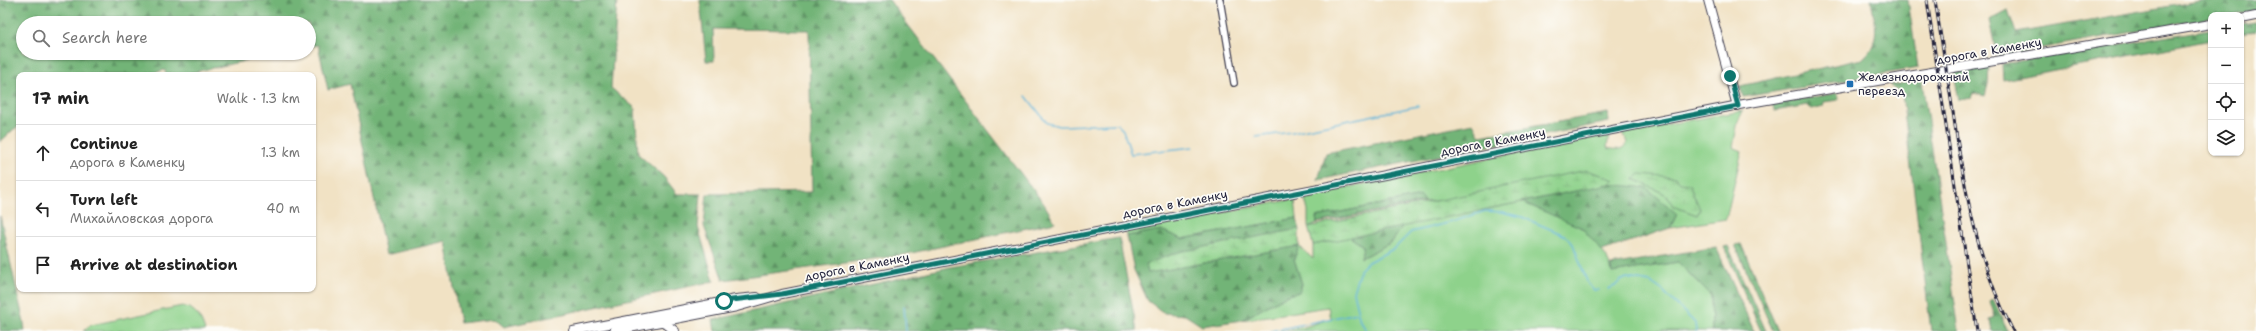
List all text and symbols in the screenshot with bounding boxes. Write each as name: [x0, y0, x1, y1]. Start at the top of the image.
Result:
map controls: [2208, 12, 2244, 156]
button: +: [2208, 12, 2244, 48]
search box: [16, 16, 316, 60]
icon: search: [30, 27, 52, 49]
text: Search here: [62, 28, 148, 48]
street label: дорога в Каменку: [1935, 34, 2043, 68]
button: −: [2208, 48, 2244, 84]
route end: [1721, 67, 1739, 85]
place label: Железнодорожный переезд: [1858, 69, 1970, 99]
marker: Железнодорожный переезд: [1845, 79, 1855, 89]
button: locate: [2208, 84, 2244, 120]
text: 17 min: [32, 87, 89, 109]
text: Walk · 1.3 km: [217, 90, 300, 107]
button: layers: [2208, 120, 2244, 156]
street label: дорога в Каменку: [1439, 124, 1547, 160]
text: Continue: [70, 134, 138, 154]
icon: ahead: [32, 142, 54, 164]
text: 1.3 km: [261, 144, 300, 161]
text: дорога в Каменку: [70, 154, 185, 171]
street label: дорога в Каменку: [1121, 186, 1229, 222]
text: Turn left: [70, 190, 138, 210]
icon: left: [32, 198, 54, 220]
text: 40 m: [266, 200, 300, 217]
text: Михайловская дорога: [70, 210, 213, 227]
street label: дорога в Каменку: [803, 249, 911, 285]
icon: arrive: [32, 254, 54, 276]
text: Arrive at destination: [70, 255, 238, 275]
route start: [715, 292, 733, 310]

